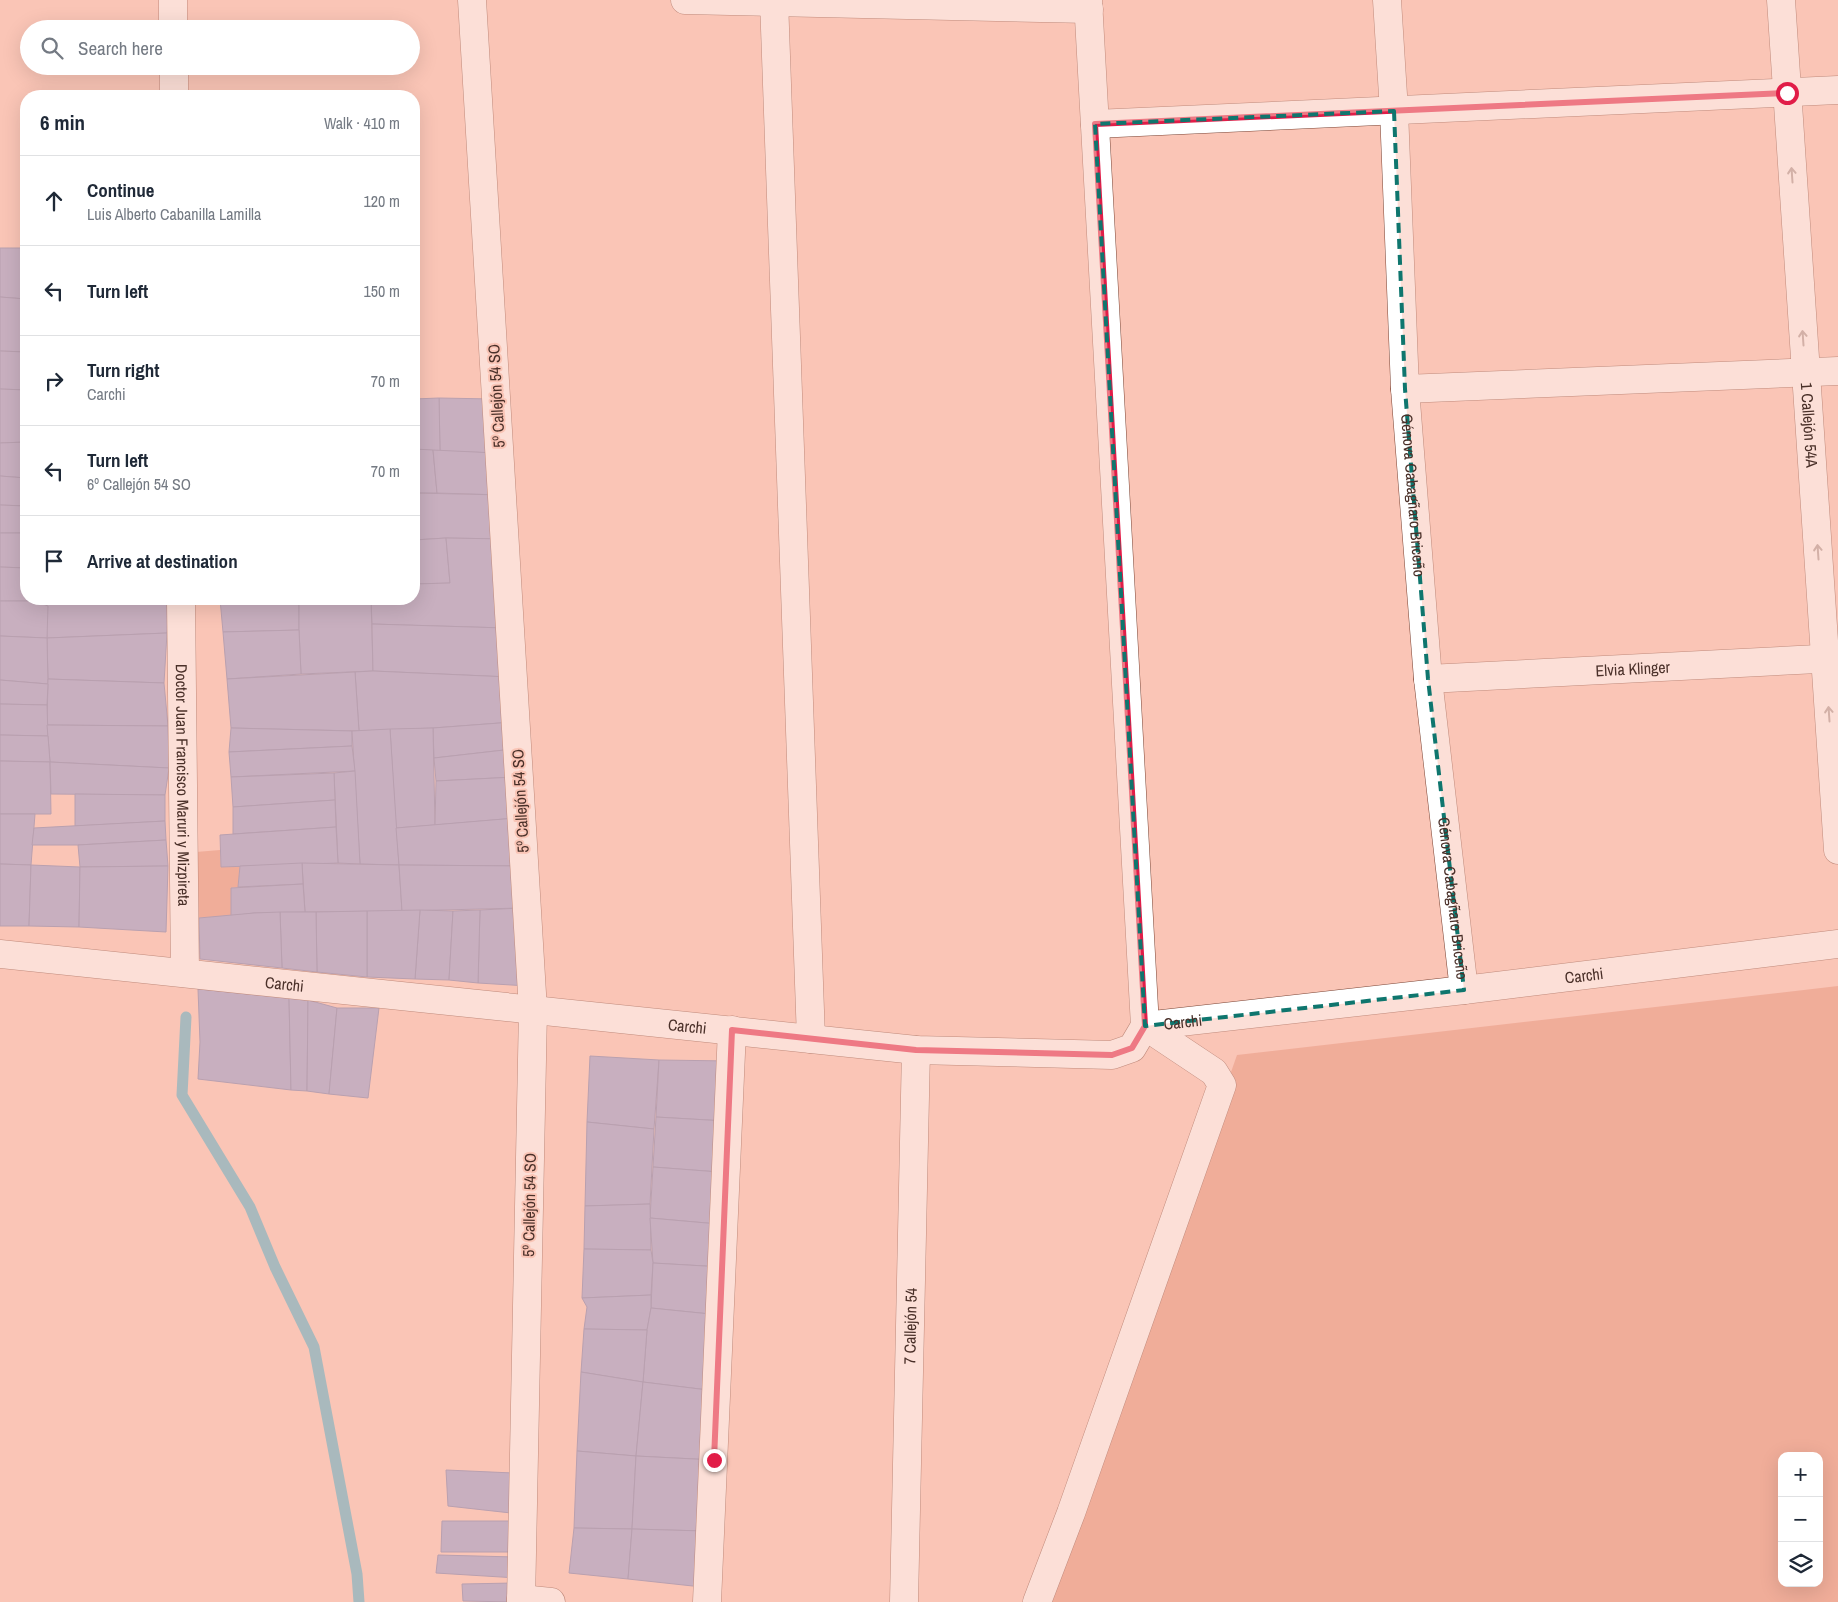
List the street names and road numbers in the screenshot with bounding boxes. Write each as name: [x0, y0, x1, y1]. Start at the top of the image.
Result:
street label: 5º Callejón 54 SO: [482, 344, 510, 448]
street label: 1 Callejón 54A: [1796, 382, 1823, 469]
street label: Génova Cabagñaro Briceño: [1396, 413, 1431, 578]
street label: Elvia Klinger: [1595, 656, 1671, 681]
street label: Doctor Juan Francisco Maruri y Mizpireta: [171, 664, 195, 907]
street label: 5º Callejón 54 SO: [506, 749, 534, 853]
street label: Génova Cabagñaro Briceño: [1433, 816, 1474, 981]
street label: Carchi: [1564, 962, 1605, 989]
street label: Carchi: [264, 971, 305, 997]
street label: Carchi: [1162, 1009, 1203, 1035]
street label: Carchi: [667, 1013, 708, 1039]
street label: 5º Callejón 54 SO: [517, 1153, 541, 1257]
street label: 7 Callejón 54: [898, 1288, 922, 1365]

